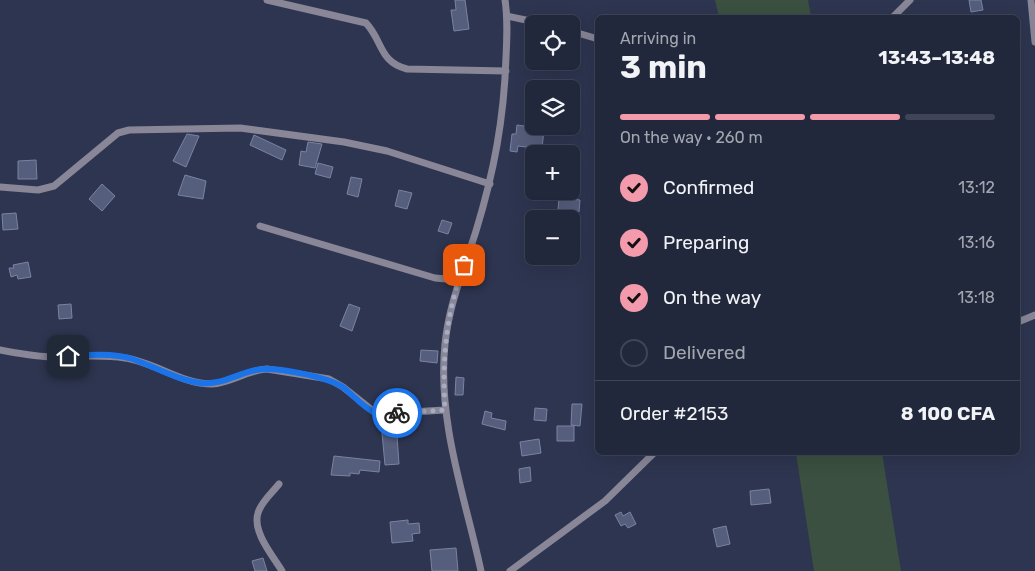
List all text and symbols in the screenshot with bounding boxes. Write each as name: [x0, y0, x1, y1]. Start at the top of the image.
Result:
map controls: [525, 15, 580, 265]
button: locate: [525, 15, 580, 70]
text: Arriving in: [620, 29, 696, 48]
text: 13:43–13:48: [878, 46, 995, 69]
text: 3 min: [620, 48, 707, 86]
button: layers: [525, 80, 580, 135]
text: On the way · 260 m: [620, 128, 763, 147]
button: +: [525, 145, 580, 200]
icon: check: [620, 174, 648, 202]
text: Confirmed: [663, 176, 754, 199]
text: 13:12: [958, 178, 995, 197]
button: −: [525, 210, 580, 265]
icon: check: [620, 229, 648, 257]
text: Preparing: [663, 231, 749, 254]
text: 13:16: [958, 233, 995, 252]
pin: [443, 244, 485, 286]
icon: bag: [450, 251, 478, 279]
icon: check: [620, 284, 648, 312]
text: On the way: [663, 286, 761, 309]
text: 13:18: [957, 288, 995, 307]
pin: [47, 335, 89, 377]
text: Delivered: [663, 341, 746, 364]
icon: home: [54, 342, 82, 370]
courier: [372, 388, 422, 438]
icon: bike: [383, 399, 411, 427]
text: Order #2153: [620, 402, 729, 425]
text: 8 100 CFA: [901, 402, 995, 425]

